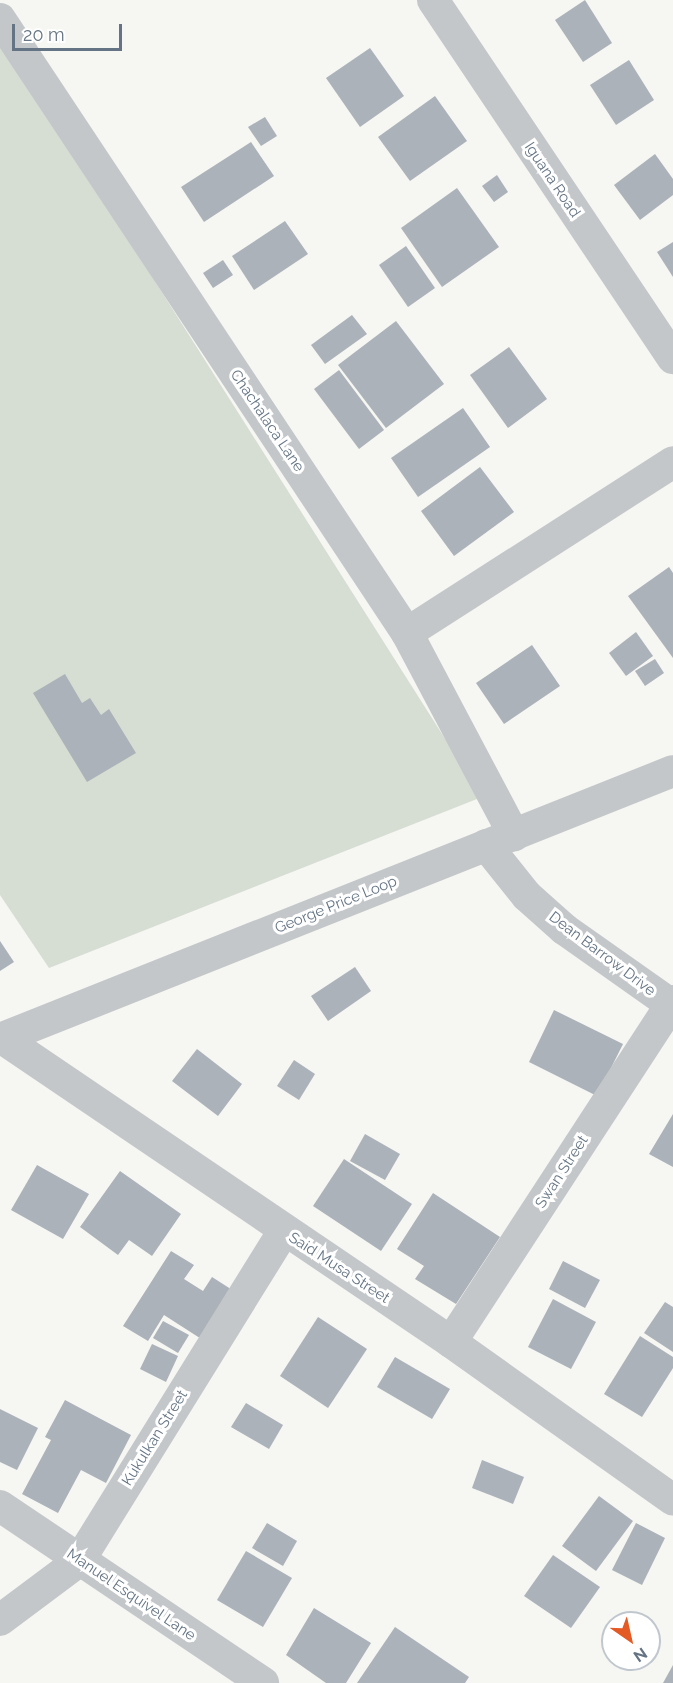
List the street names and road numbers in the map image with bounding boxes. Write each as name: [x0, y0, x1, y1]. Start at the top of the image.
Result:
street label: Iguana Road: [520, 139, 584, 221]
street label: Chachalaca Lane: [226, 367, 308, 475]
street label: George Price Loop: [272, 872, 400, 938]
street label: Dean Barrow Drive: [545, 908, 659, 1000]
street label: Swan Street: [532, 1132, 592, 1212]
street label: Said Musa Street: [285, 1229, 393, 1307]
street label: Kukulkan Street: [118, 1387, 192, 1489]
street label: Manuel Esquivel Lane: [63, 1545, 199, 1645]

